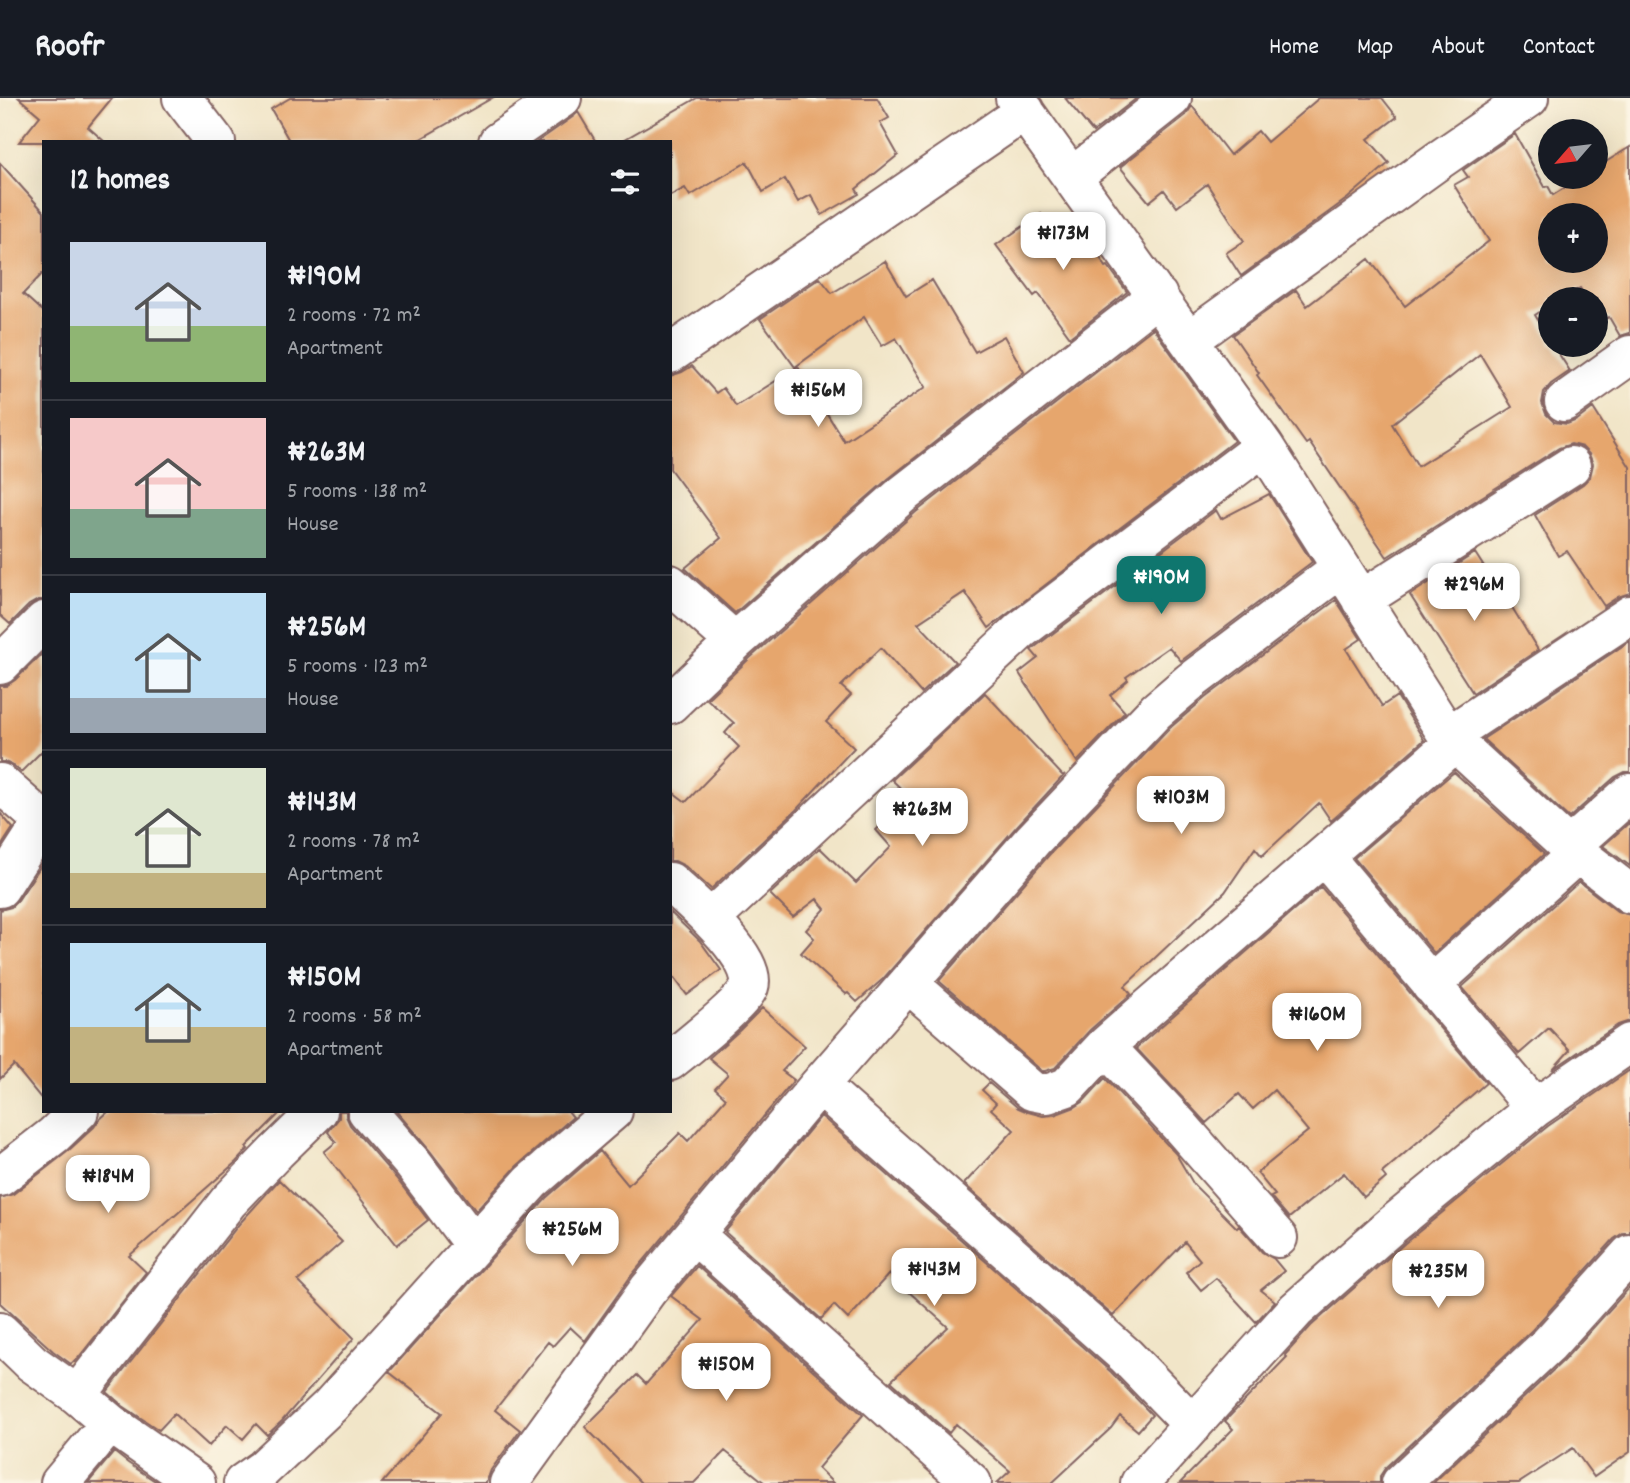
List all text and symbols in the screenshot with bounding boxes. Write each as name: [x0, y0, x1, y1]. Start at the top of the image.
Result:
text: Roofr: [35, 25, 104, 72]
text: Home: [1269, 31, 1319, 65]
text: Map: [1357, 31, 1393, 65]
text: About: [1431, 31, 1485, 65]
text: Contact: [1523, 31, 1595, 65]
north arrow: [1538, 119, 1608, 189]
map controls: [1538, 119, 1608, 357]
text: 12 homes: [70, 161, 170, 204]
icon: filters: [606, 163, 644, 201]
button: +: [1538, 203, 1608, 273]
pin: ₦173M: [1014, 212, 1112, 272]
text: ₦173M: [1037, 218, 1089, 251]
text: ₦190M: [287, 257, 361, 300]
icon: home: [126, 270, 210, 354]
button: −: [1538, 287, 1608, 357]
text: 2 rooms · 72 m²: [287, 300, 421, 333]
text: Apartment: [287, 333, 383, 366]
pin: ₦156M: [769, 370, 867, 429]
text: ₦156M: [790, 375, 846, 408]
text: ₦263M: [287, 433, 365, 476]
icon: home: [126, 446, 210, 530]
text: 5 rooms · 138 m²: [287, 476, 427, 509]
text: House: [287, 509, 339, 542]
pin: ₦190M: [1112, 556, 1210, 616]
text: ₦190M: [1133, 562, 1189, 595]
pin: ₦296M: [1425, 564, 1523, 623]
text: ₦296M: [1444, 569, 1504, 602]
text: ₦256M: [287, 608, 366, 651]
icon: home: [126, 621, 210, 705]
text: 5 rooms · 123 m²: [287, 651, 428, 684]
text: House: [287, 684, 339, 717]
pin: ₦103M: [1132, 776, 1230, 836]
text: ₦103M: [1153, 782, 1209, 815]
text: ₦143M: [287, 783, 357, 826]
pin: ₦263M: [873, 788, 971, 848]
text: ₦263M: [892, 794, 952, 827]
icon: home: [126, 796, 210, 880]
text: 2 rooms · 78 m²: [287, 826, 420, 859]
text: Apartment: [287, 859, 383, 892]
text: ₦150M: [287, 958, 361, 1001]
icon: home: [126, 971, 210, 1055]
pin: ₦160M: [1268, 993, 1366, 1053]
text: ₦160M: [1288, 999, 1346, 1032]
text: 2 rooms · 58 m²: [287, 1001, 422, 1034]
text: Apartment: [287, 1034, 383, 1067]
pin: ₦184M: [59, 1156, 157, 1215]
text: ₦184M: [82, 1161, 134, 1194]
pin: ₦256M: [523, 1208, 621, 1268]
text: ₦256M: [542, 1214, 602, 1247]
pin: ₦143M: [885, 1248, 983, 1308]
pin: ₦235M: [1389, 1250, 1487, 1310]
text: ₦143M: [907, 1254, 961, 1287]
text: ₦235M: [1408, 1256, 1468, 1289]
pin: ₦150M: [677, 1344, 775, 1403]
text: ₦150M: [698, 1349, 754, 1382]

